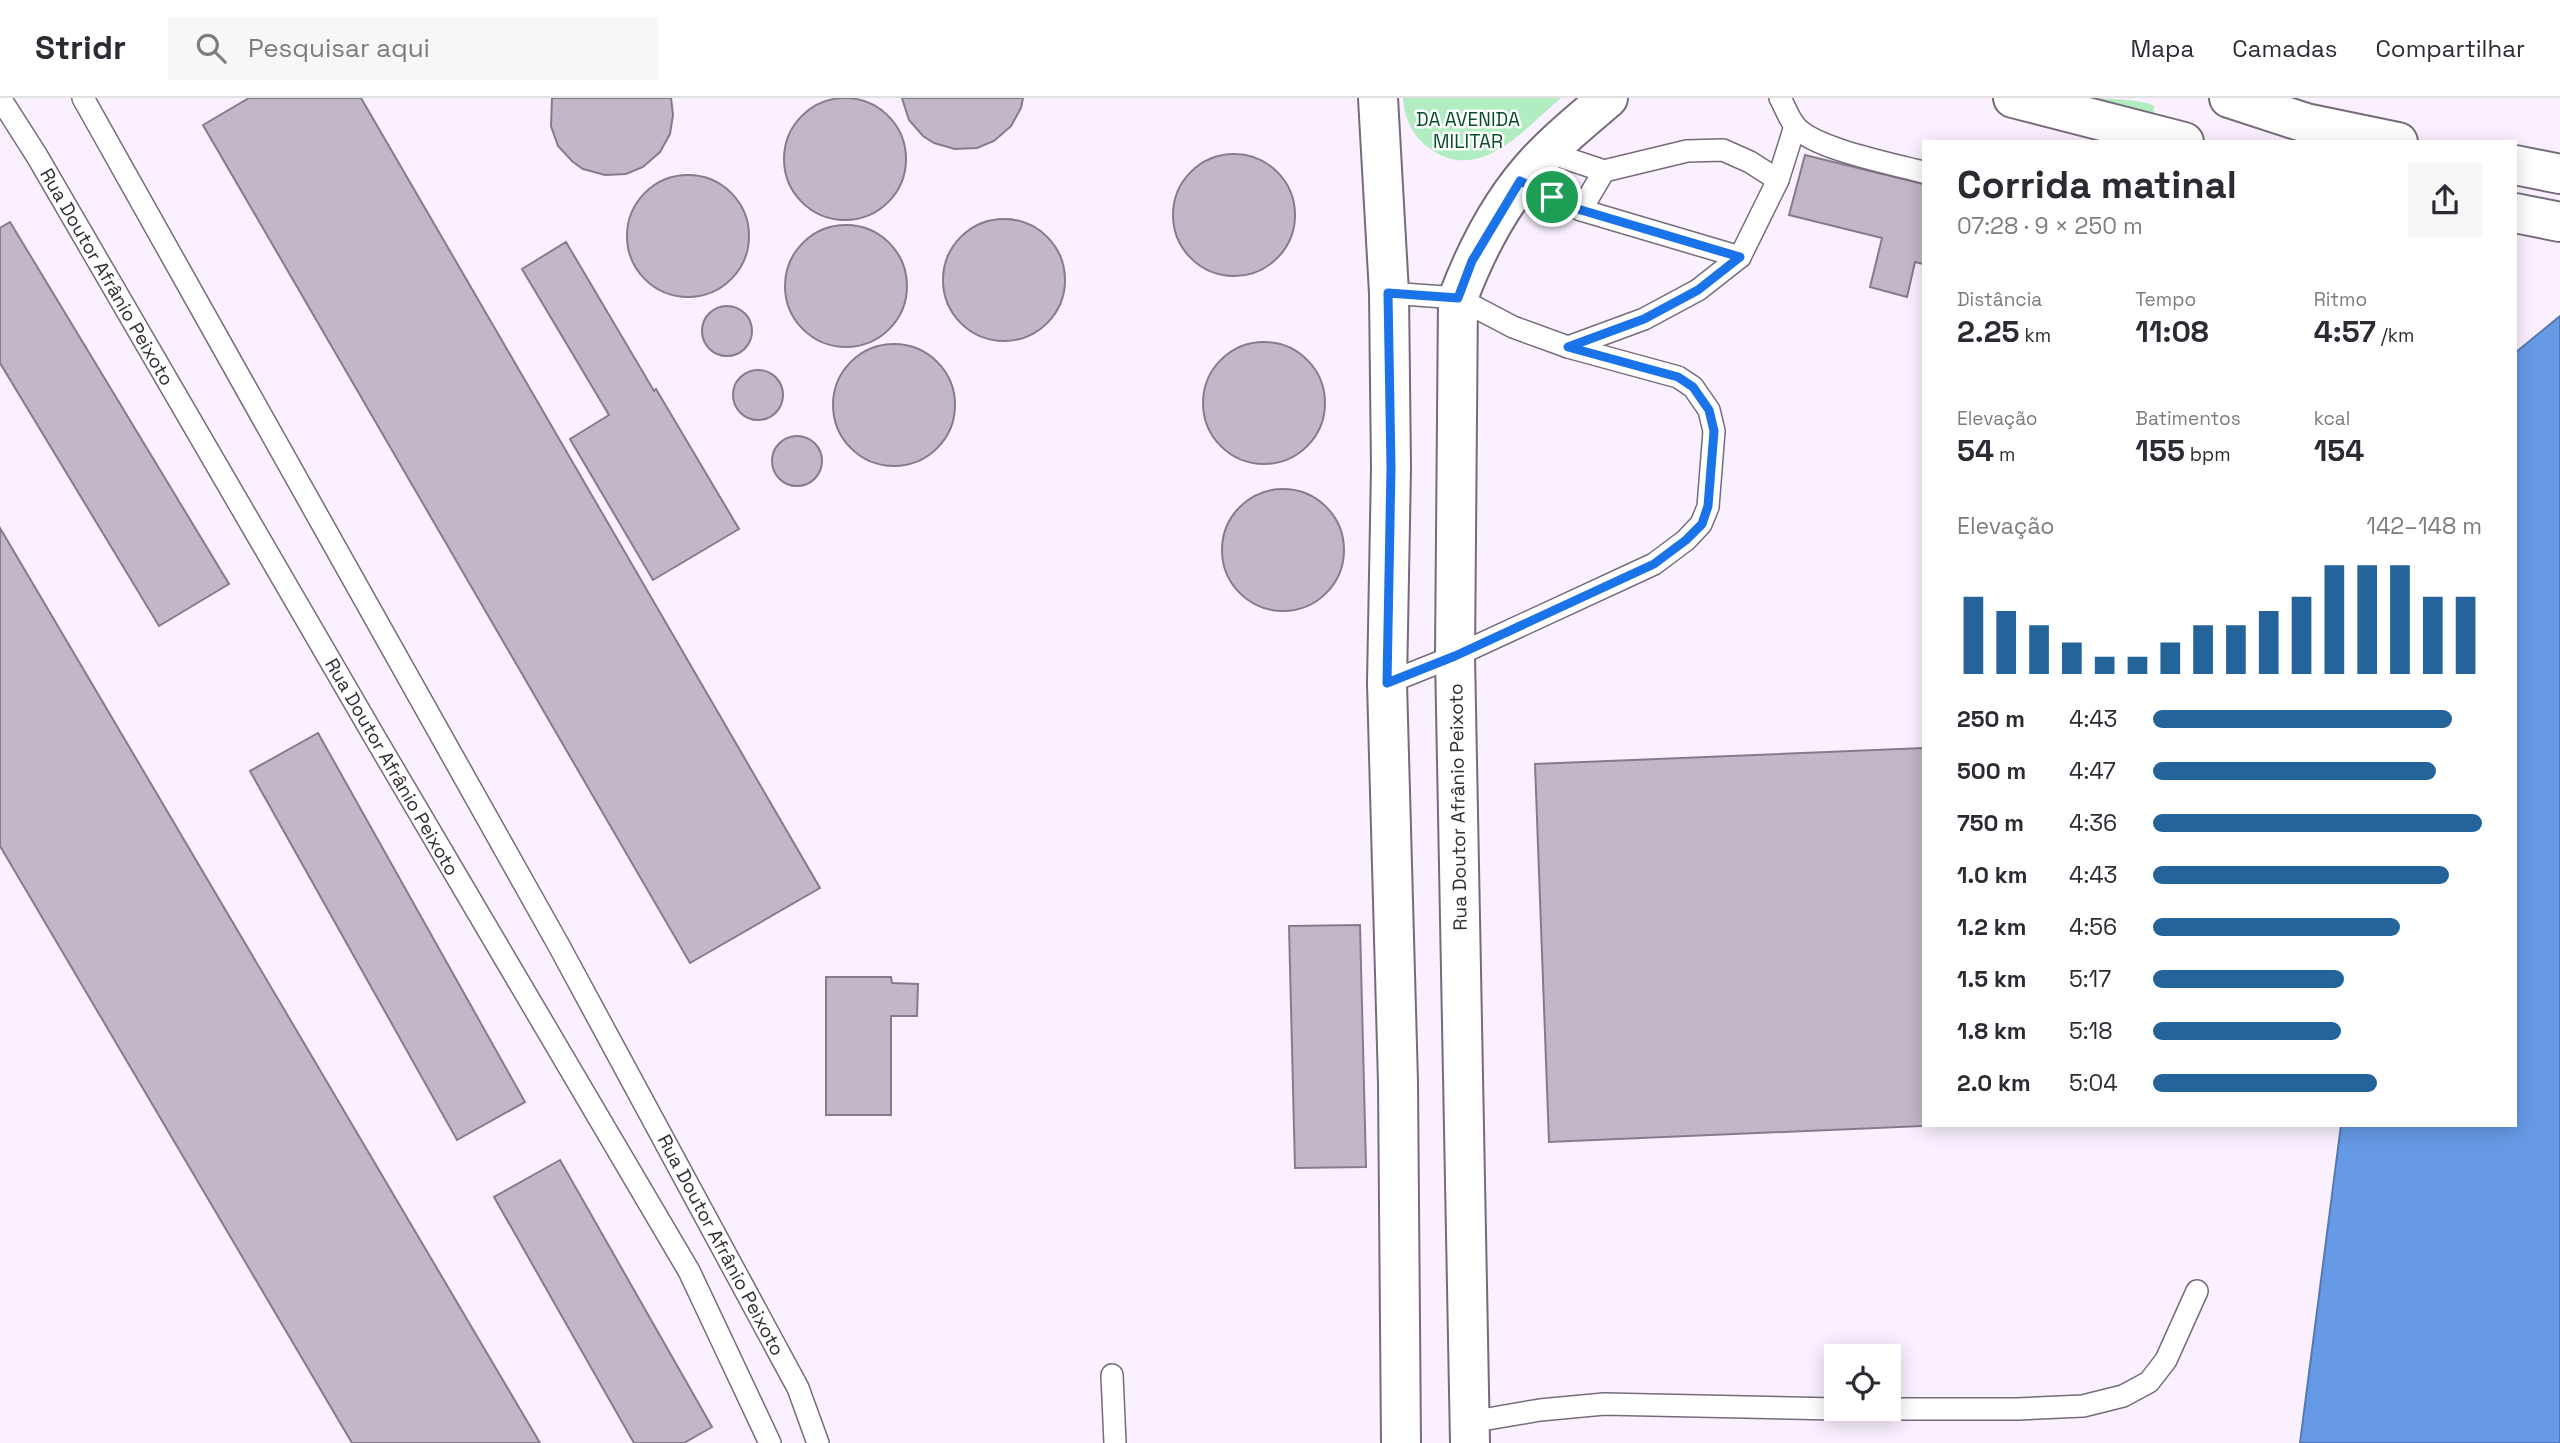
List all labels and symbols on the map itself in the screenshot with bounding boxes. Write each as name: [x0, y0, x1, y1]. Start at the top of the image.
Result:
park label: DA AVENIDA MILITAR: [1416, 107, 1520, 154]
street label: Rua Doutor Afrânio Peixoto: [34, 164, 180, 390]
pin: [1522, 167, 1582, 227]
street label: Rua Doutor Afrânio Peixoto: [319, 654, 465, 880]
street label: Rua Doutor Afrânio Peixoto: [1443, 683, 1473, 931]
street label: Rua Doutor Afrânio Peixoto: [652, 1130, 790, 1360]

